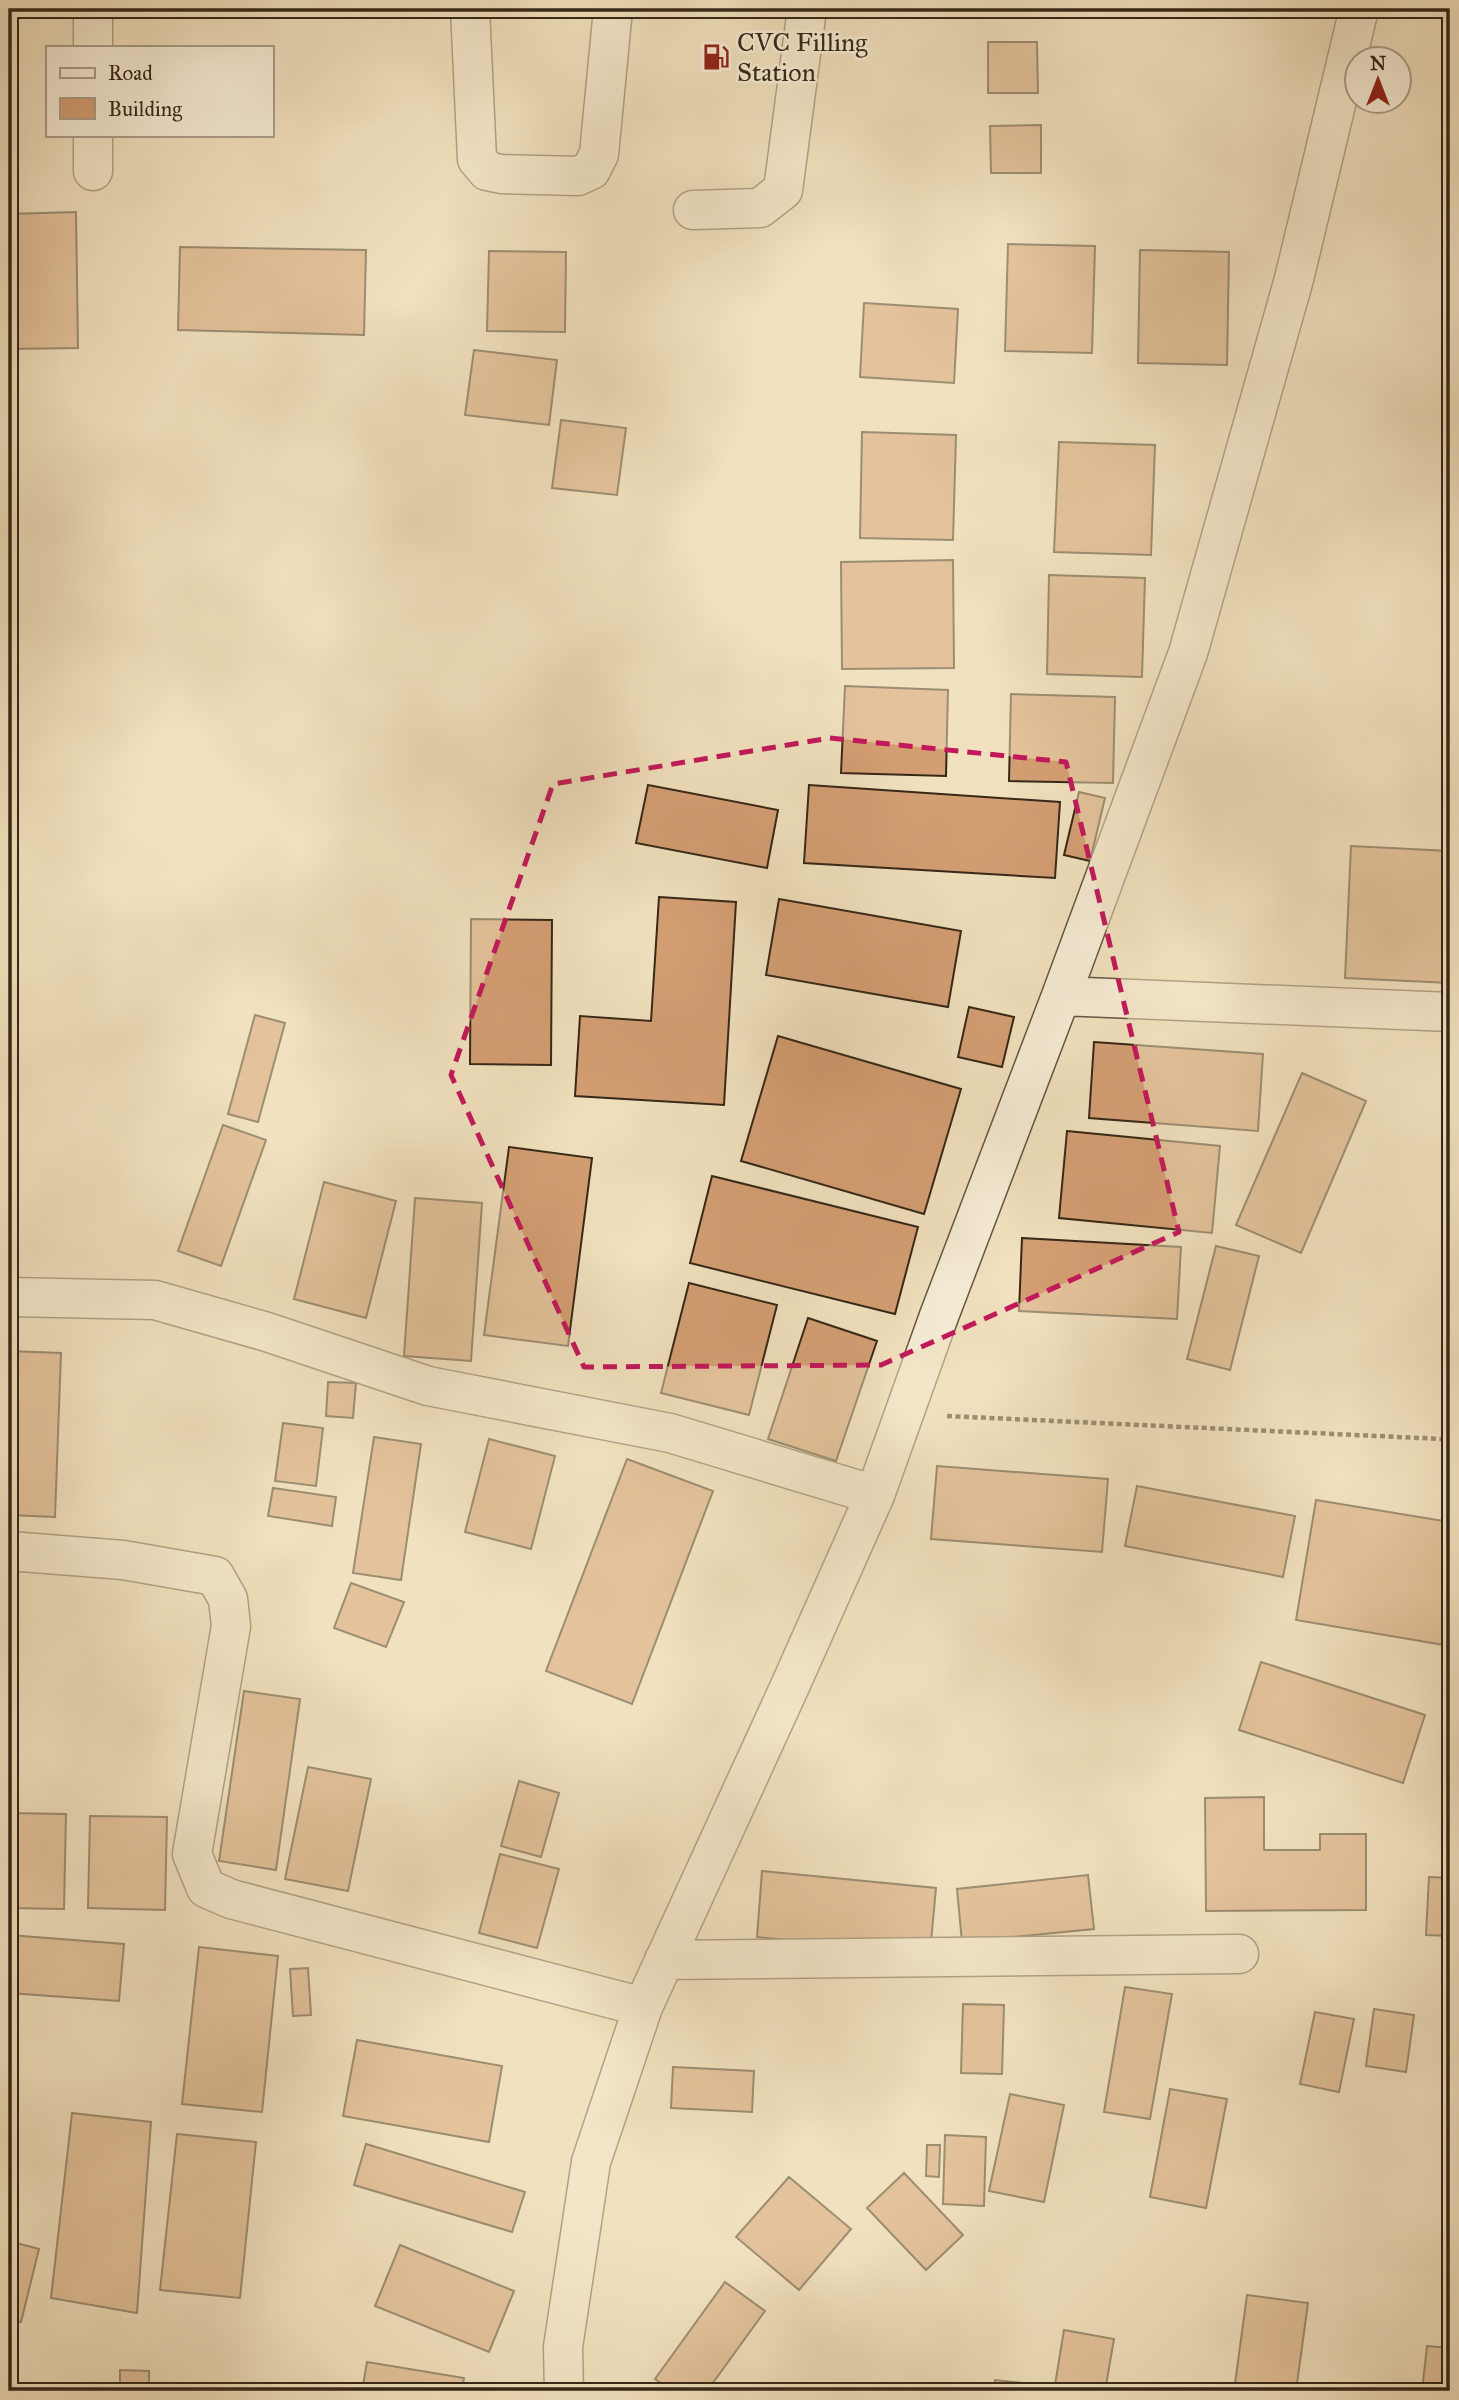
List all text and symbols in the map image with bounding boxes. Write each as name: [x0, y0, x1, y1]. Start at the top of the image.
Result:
place label: CVC Filling Station: [737, 26, 868, 88]
fuel station icon: CVC Filling Station: [701, 42, 731, 72]
legend: [46, 46, 273, 136]
north arrow: [1344, 46, 1414, 116]
text: N: [1370, 52, 1386, 75]
text: Road: [108, 60, 153, 86]
text: Building: [108, 96, 182, 122]

